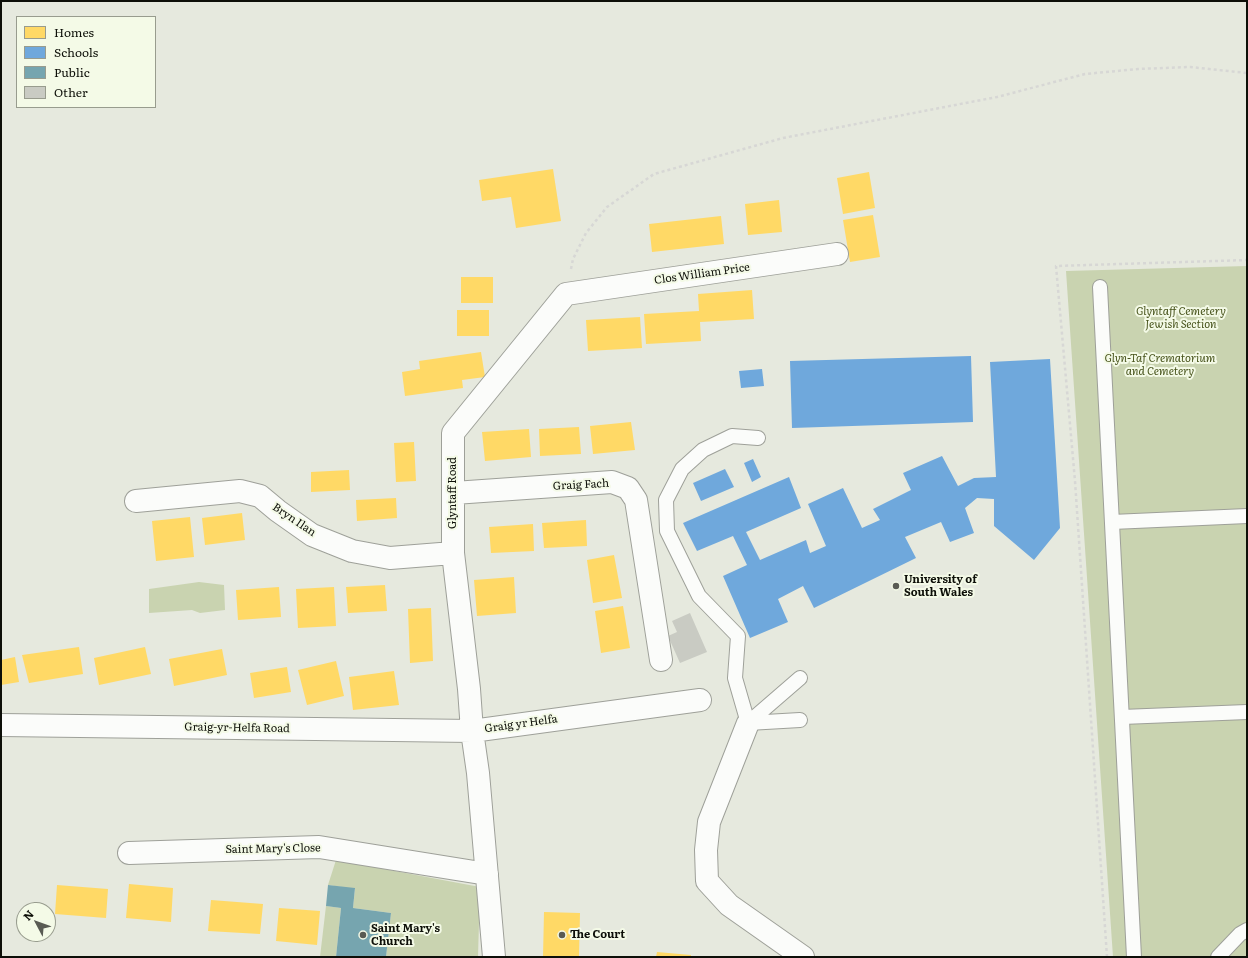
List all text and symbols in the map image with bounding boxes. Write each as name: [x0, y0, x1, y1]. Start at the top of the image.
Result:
legend: [16, 16, 156, 108]
text: Homes: [54, 23, 94, 41]
text: Schools: [54, 43, 98, 61]
text: Public: [54, 63, 90, 81]
text: Other: [54, 83, 88, 101]
street label: Clos William Price: [653, 261, 751, 287]
park label: Glyntaff Cemetery Jewish Section: [1136, 305, 1226, 331]
park label: Glyn-Taf Crematorium and Cemetery: [1105, 352, 1215, 378]
street label: Glyntaff Road: [446, 457, 460, 529]
street label: Graig Fach: [553, 477, 609, 493]
street label: Bryn Ilan: [270, 501, 318, 539]
place label: University of South Wales: [904, 573, 977, 599]
marker: University of South Wales: [891, 581, 901, 591]
street label: Graig yr Helfa: [484, 712, 558, 736]
street label: Graig-yr-Helfa Road: [184, 720, 290, 736]
street label: Saint Mary's Close: [225, 842, 321, 856]
north arrow: [16, 902, 56, 942]
text: N: [19, 906, 37, 924]
place label: Saint Mary's Church: [371, 922, 440, 948]
place label: The Court: [570, 928, 625, 942]
marker: Saint Mary's Church: [358, 930, 368, 940]
marker: The Court: [557, 930, 567, 940]

